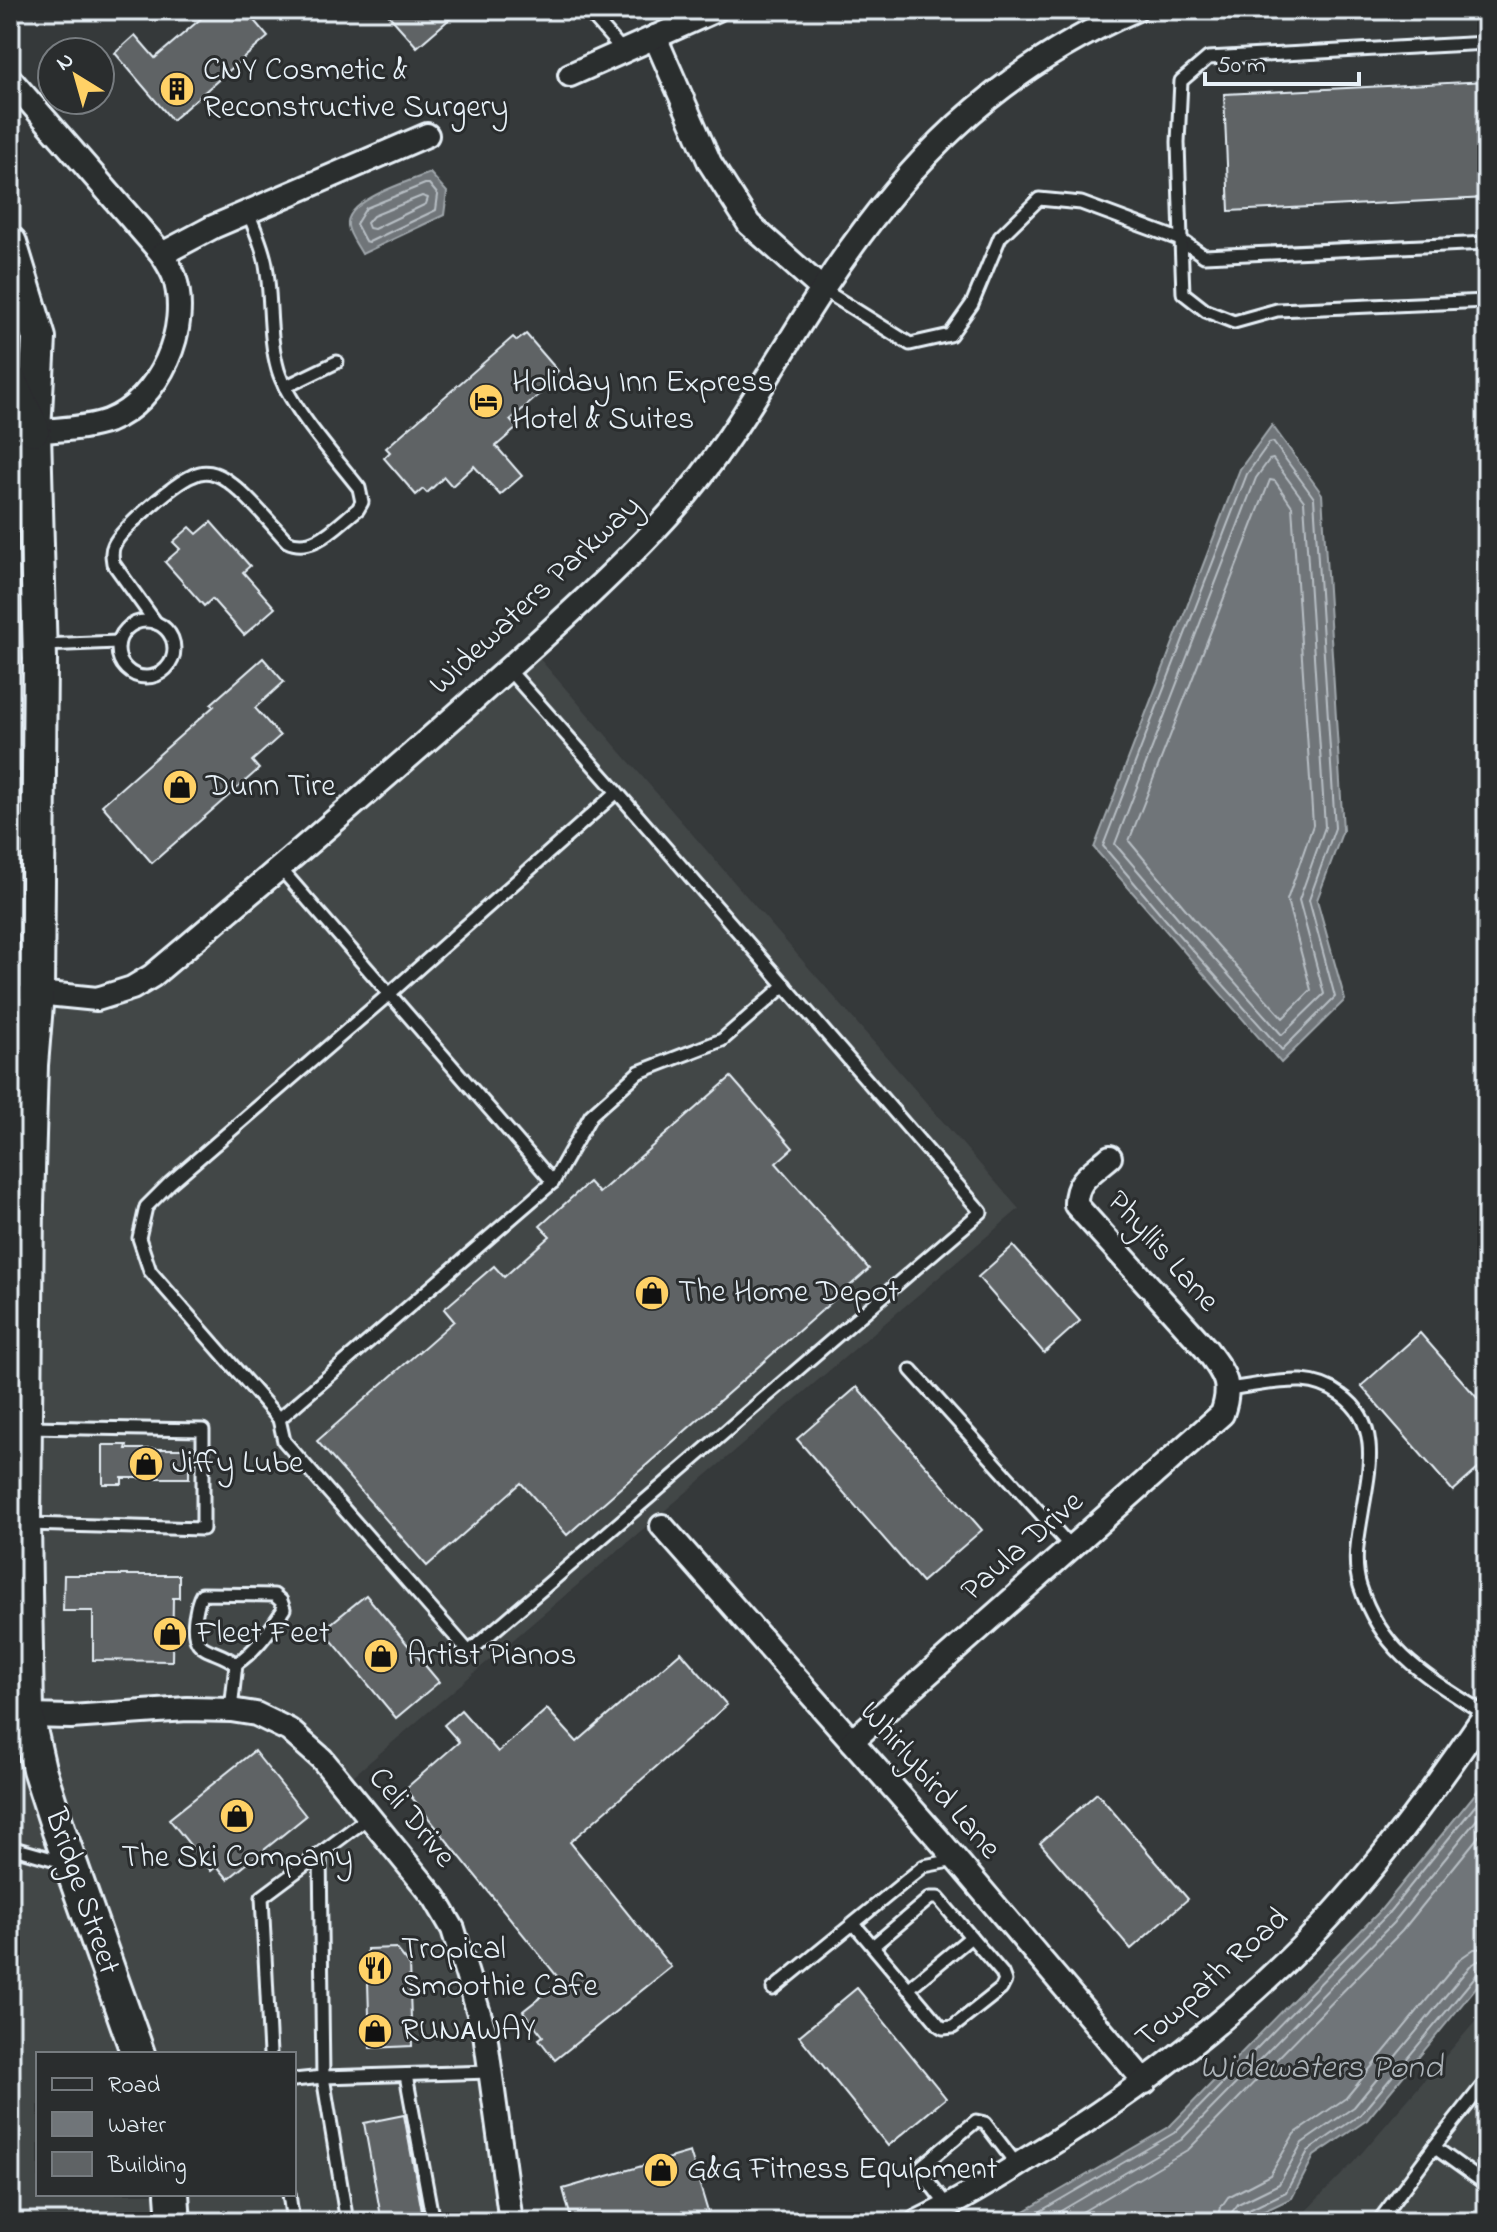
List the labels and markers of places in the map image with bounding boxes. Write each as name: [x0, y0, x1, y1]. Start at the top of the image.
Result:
place label: CNY Cosmetic & Reconstructive Surgery: [203, 48, 508, 132]
building icon: CNY Cosmetic & Reconstructive Surgery: [158, 70, 196, 108]
place label: Holiday Inn Express Hotel & Suites: [512, 360, 774, 444]
hotel icon: Holiday Inn Express Hotel & Suites: [467, 382, 505, 420]
place label: Dunn Tire: [205, 764, 336, 811]
shop icon: Dunn Tire: [161, 768, 199, 806]
place label: The Home Depot: [678, 1270, 899, 1317]
shop icon: The Home Depot: [633, 1274, 671, 1312]
place label: Jiffy Lube: [172, 1441, 304, 1488]
shop icon: Jiffy Lube: [127, 1445, 165, 1483]
place label: Fleet Feet: [195, 1611, 330, 1658]
shop icon: Fleet Feet: [151, 1615, 189, 1653]
place label: Artist Pianos: [407, 1633, 577, 1680]
shop icon: Artist Pianos: [362, 1637, 400, 1675]
shop icon: The Ski Company: [218, 1797, 256, 1835]
place label: The Ski Company: [121, 1835, 353, 1882]
place label: Tropical Smoothie Cafe: [401, 1927, 598, 2011]
restaurant icon: Tropical Smoothie Cafe: [356, 1949, 394, 1987]
place label: RUNᴀWAY: [401, 2008, 536, 2055]
shop icon: RUNᴀWAY: [356, 2012, 394, 2050]
place label: G&G Fitness Equipment: [687, 2147, 998, 2194]
shop icon: G&G Fitness Equipment: [642, 2151, 680, 2189]

